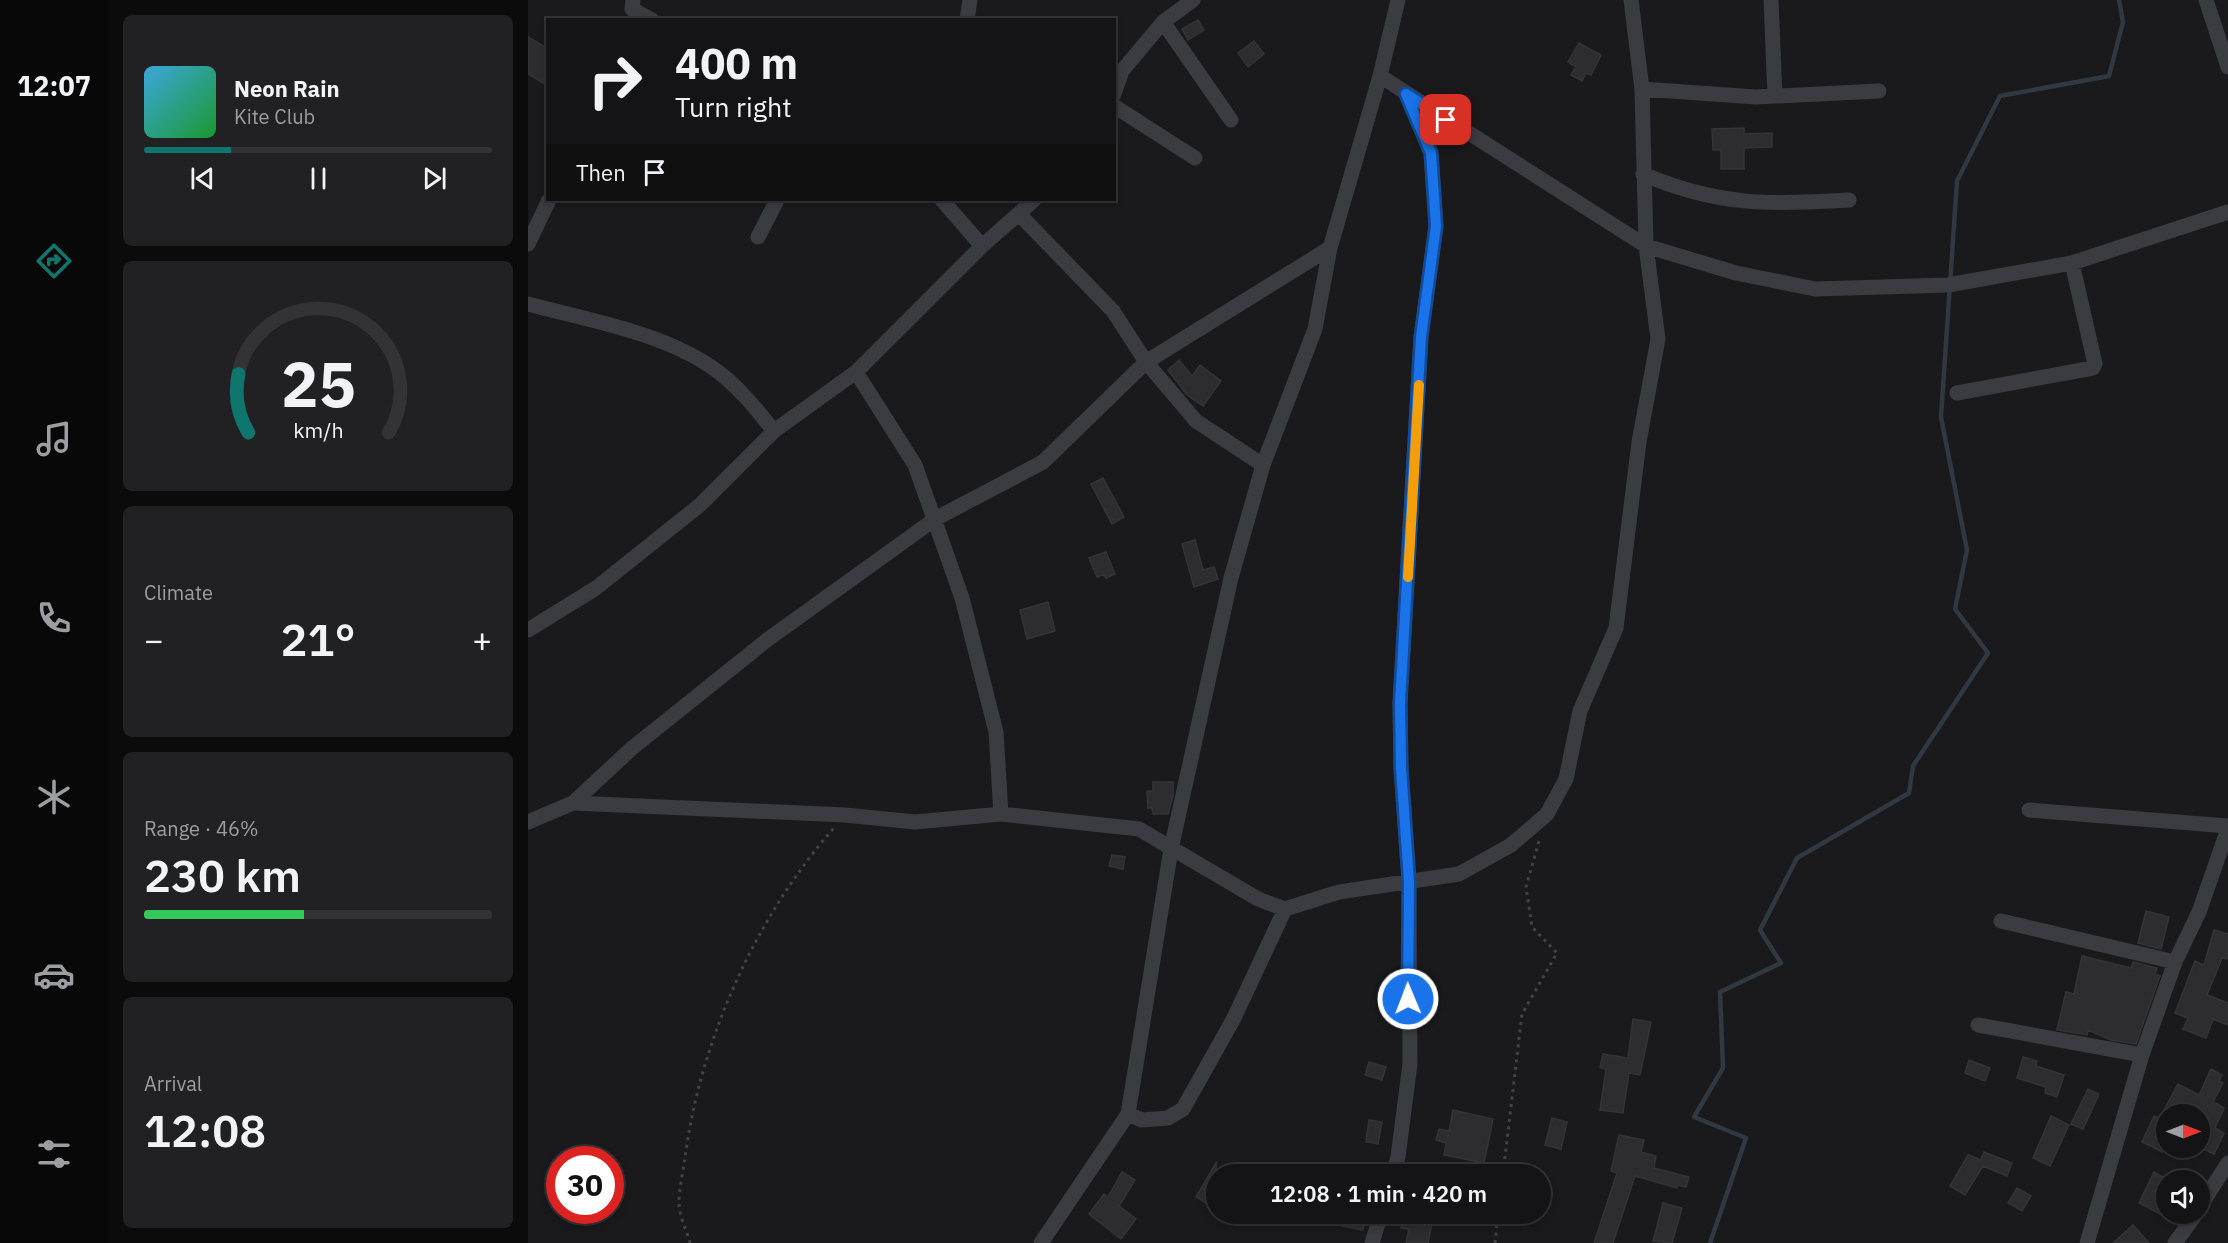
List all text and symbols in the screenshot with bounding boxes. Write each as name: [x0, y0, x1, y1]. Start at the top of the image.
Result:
text: 400 m: [675, 36, 798, 91]
icon: right: [576, 42, 654, 120]
text: 12:07: [17, 68, 91, 103]
text: Neon Rain: [234, 74, 340, 103]
text: Turn right: [675, 89, 792, 124]
pin: [1420, 94, 1471, 145]
text: Kite Club: [234, 103, 315, 130]
icon: arrive: [1429, 103, 1462, 136]
icon: arrive: [638, 156, 671, 189]
text: Then: [576, 158, 626, 187]
icon: previous: [186, 162, 219, 195]
icon: pause: [302, 162, 335, 195]
icon: next: [418, 162, 451, 195]
icon: directions: [33, 240, 75, 282]
text: 25: [281, 343, 355, 424]
text: km/h: [293, 416, 343, 444]
icon: music: [33, 418, 75, 460]
text: Climate: [144, 579, 213, 606]
icon: phone: [33, 597, 75, 639]
text: 21°: [280, 610, 356, 668]
text: −: [144, 618, 164, 661]
text: +: [472, 618, 492, 661]
icon: climate: [33, 776, 75, 818]
text: Range · 46%: [144, 815, 259, 842]
text: 230 km: [144, 846, 301, 904]
icon: car: [33, 954, 75, 996]
position arrow: [1376, 967, 1440, 1031]
text: Arrival: [144, 1070, 202, 1097]
text: 12:08: [144, 1101, 266, 1159]
north arrow: [2156, 1104, 2210, 1158]
map controls: [2156, 1104, 2210, 1224]
icon: filters: [33, 1133, 75, 1175]
speed limit sign: 30: [546, 1146, 624, 1224]
button: sound: [2156, 1170, 2210, 1224]
text: 12:08 · 1 min · 420 m: [1270, 1179, 1487, 1208]

